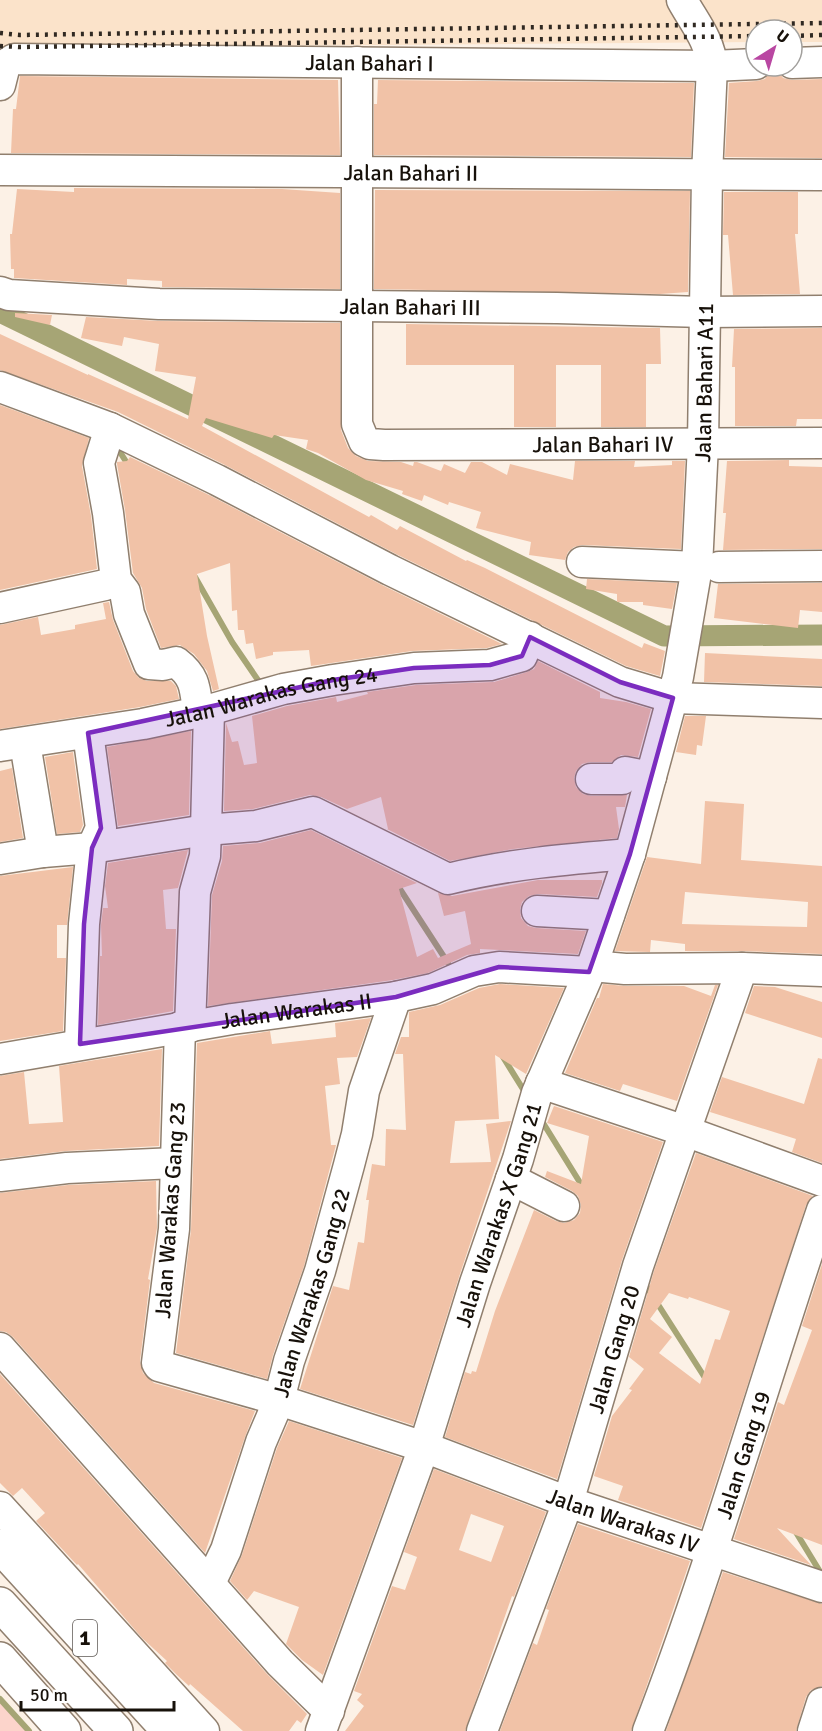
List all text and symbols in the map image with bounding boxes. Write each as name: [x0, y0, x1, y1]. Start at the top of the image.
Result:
north arrow: [744, 18, 804, 78]
text: U: [772, 26, 793, 48]
street label: Jalan Bahari I: [305, 48, 434, 77]
street label: Jalan Bahari II: [344, 159, 478, 186]
street label: Jalan Bahari III: [339, 292, 481, 321]
street label: Jalan Bahari A11: [689, 303, 719, 463]
street label: Jalan Bahari IV: [532, 430, 674, 458]
street label: Jalan Warakas Gang 24: [162, 660, 379, 733]
street label: Jalan Warakas II: [218, 987, 373, 1034]
street label: Jalan Warakas X Gang 21: [449, 1099, 547, 1330]
street label: Jalan Warakas Gang 23: [149, 1101, 191, 1319]
street label: Jalan Warakas Gang 22: [267, 1185, 356, 1400]
street label: Jalan Gang 20: [582, 1282, 645, 1417]
street label: Jalan Gang 19: [710, 1388, 776, 1522]
street label: Jalan Warakas IV: [543, 1482, 703, 1559]
road number: 1: [73, 1620, 97, 1656]
scale bar: [21, 1674, 174, 1712]
text: 50 m: [30, 1684, 68, 1706]

